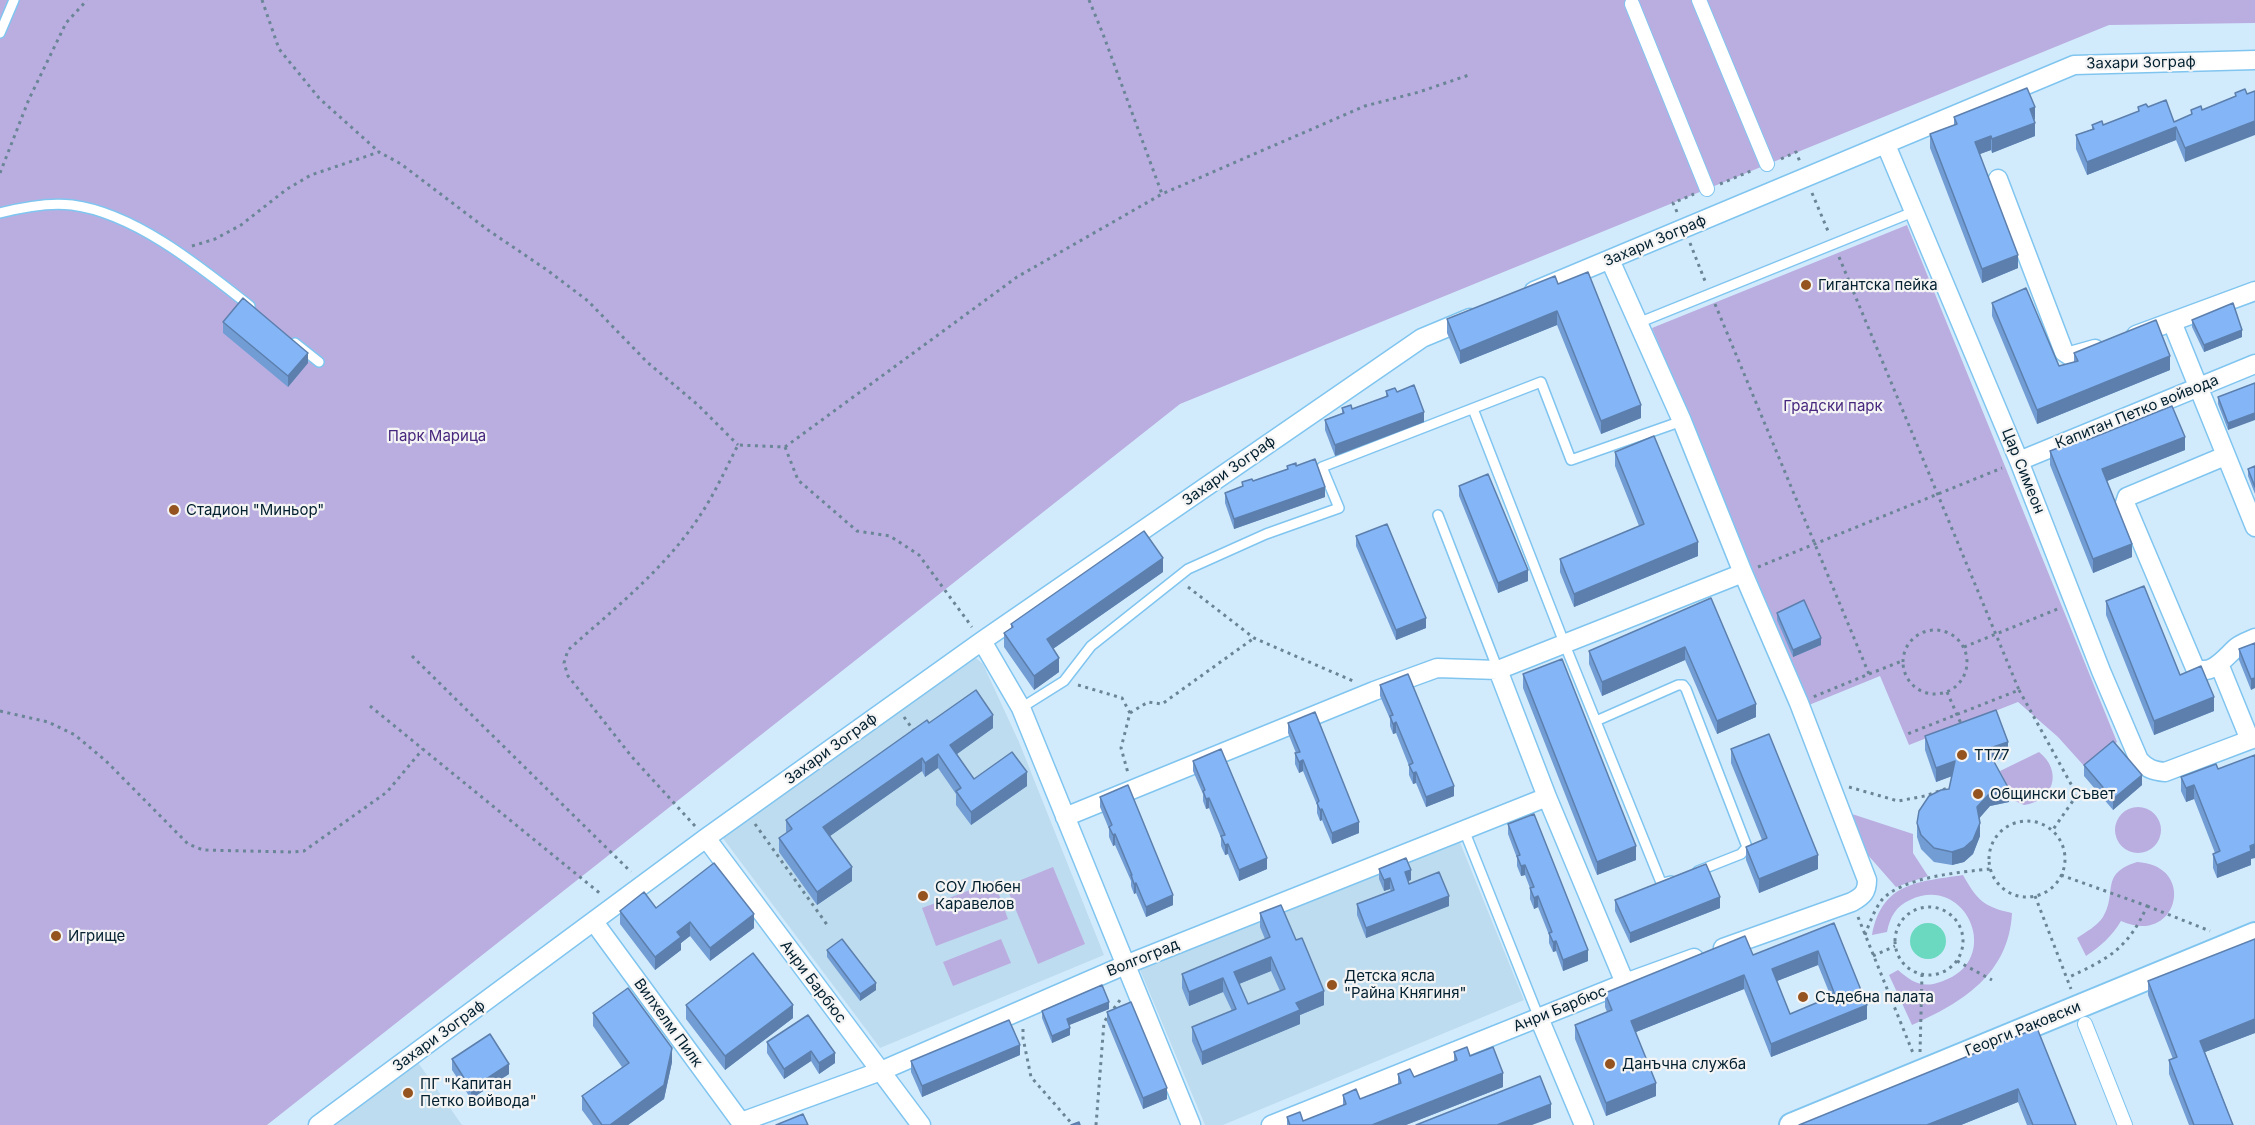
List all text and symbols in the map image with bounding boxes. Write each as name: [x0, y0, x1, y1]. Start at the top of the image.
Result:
street label: Захари Зограф: [2086, 53, 2196, 73]
street label: Захари Зограф: [1601, 211, 1709, 271]
place label: Гигантска пейка: [1818, 276, 1938, 294]
marker: Гигантска пейка: [1799, 278, 1813, 292]
street label: Капитан Петко войвода: [2053, 371, 2221, 453]
park label: Градски парк: [1783, 397, 1883, 415]
street label: Цар Симеон: [1998, 426, 2048, 516]
park label: Парк Марица: [388, 427, 486, 445]
street label: Захари Зограф: [1179, 432, 1279, 510]
place label: Стадион "Миньор": [186, 501, 324, 519]
marker: Стадион "Миньор": [167, 503, 181, 517]
street label: Захари Зограф: [781, 709, 881, 789]
place label: TT77: [1974, 746, 2009, 764]
marker: TT77: [1955, 748, 1969, 762]
place label: Общински Съвет: [1990, 785, 2115, 803]
marker: Общински Съвет: [1971, 787, 1985, 801]
place label: СОУ Любен Каравелов: [935, 878, 1021, 913]
marker: СОУ Любен Каравелов: [916, 889, 930, 903]
place label: Игрище: [68, 927, 125, 945]
marker: Игрище: [49, 929, 63, 943]
street label: Волгоград: [1104, 935, 1182, 981]
street label: Анри Барбюс: [776, 937, 850, 1027]
place label: Детска ясла "Райна Княгиня": [1344, 967, 1466, 1002]
street label: Вилхелм Пилк: [630, 975, 706, 1071]
marker: Детска ясла "Райна Княгиня": [1325, 978, 1339, 992]
street label: Анри Барбюс: [1511, 982, 1609, 1036]
place label: Съдебна палата: [1815, 988, 1934, 1006]
marker: Съдебна палата: [1796, 990, 1810, 1004]
street label: Захари Зограф: [389, 996, 489, 1076]
street label: Георги Раковски: [1963, 998, 2083, 1060]
place label: Данъчна служба: [1622, 1055, 1746, 1073]
marker: Данъчна служба: [1603, 1057, 1617, 1071]
place label: ПГ "Капитан Петко войвода": [420, 1075, 537, 1110]
marker: ПГ "Капитан Петко войвода": [401, 1086, 415, 1100]

